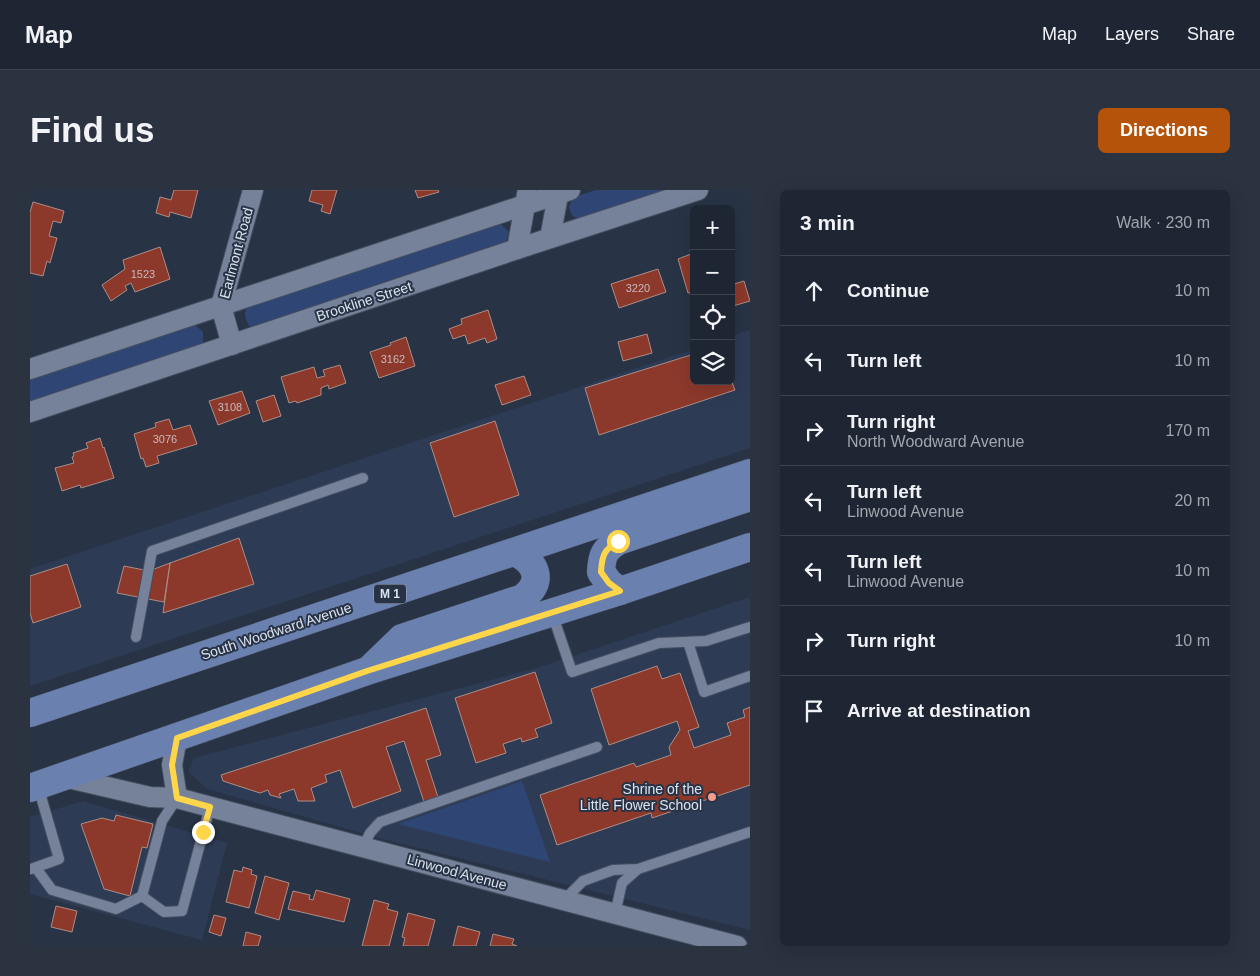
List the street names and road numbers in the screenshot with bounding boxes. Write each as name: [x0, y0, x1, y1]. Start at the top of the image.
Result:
street label: Earlmont Road: [216, 206, 256, 300]
street label: Brookline Street: [314, 278, 414, 324]
road number: M 1: [374, 584, 406, 604]
street label: South Woodward Avenue: [199, 599, 354, 663]
street label: Linwood Avenue: [405, 851, 509, 893]

